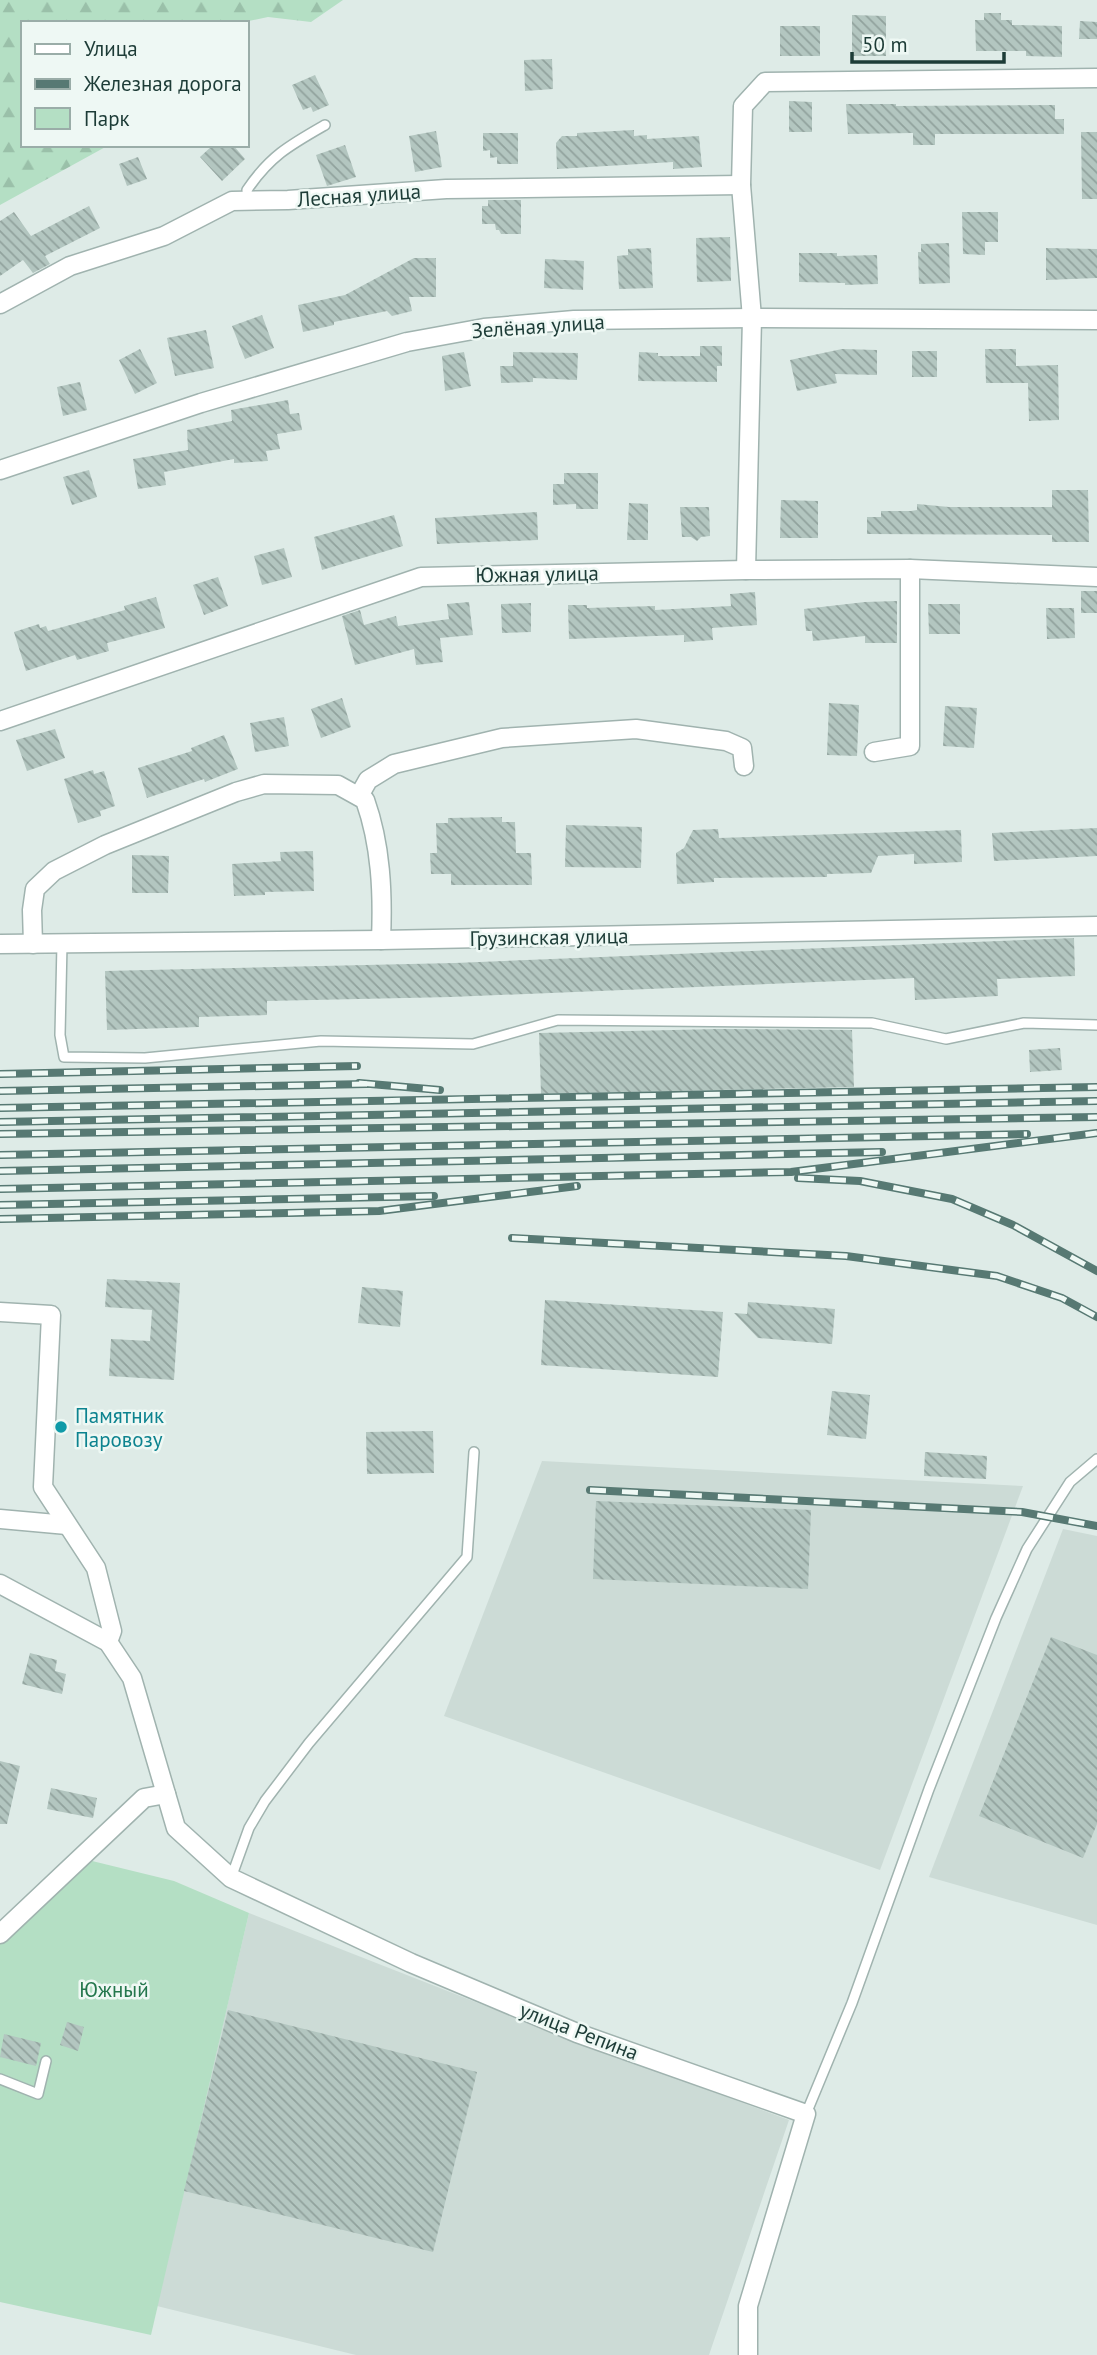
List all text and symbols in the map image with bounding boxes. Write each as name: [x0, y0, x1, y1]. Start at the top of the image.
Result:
legend: [21, 21, 248, 147]
scale bar: [852, 21, 1004, 65]
text: 50 m: [862, 31, 908, 58]
text: Улица: [84, 35, 138, 62]
text: Железная дорога: [83, 70, 242, 97]
text: Парк: [84, 105, 130, 132]
street label: Лесная улица: [295, 177, 422, 213]
street label: Зелёная улица: [470, 308, 606, 344]
street label: Южная улица: [475, 559, 599, 589]
street label: Грузинская улица: [469, 922, 629, 952]
place label: Памятник Паровозу: [75, 1402, 164, 1453]
marker: Памятник Паровозу: [53, 1419, 69, 1435]
park label: Южный: [79, 1976, 149, 2003]
street label: улица Репина: [516, 1996, 642, 2066]

